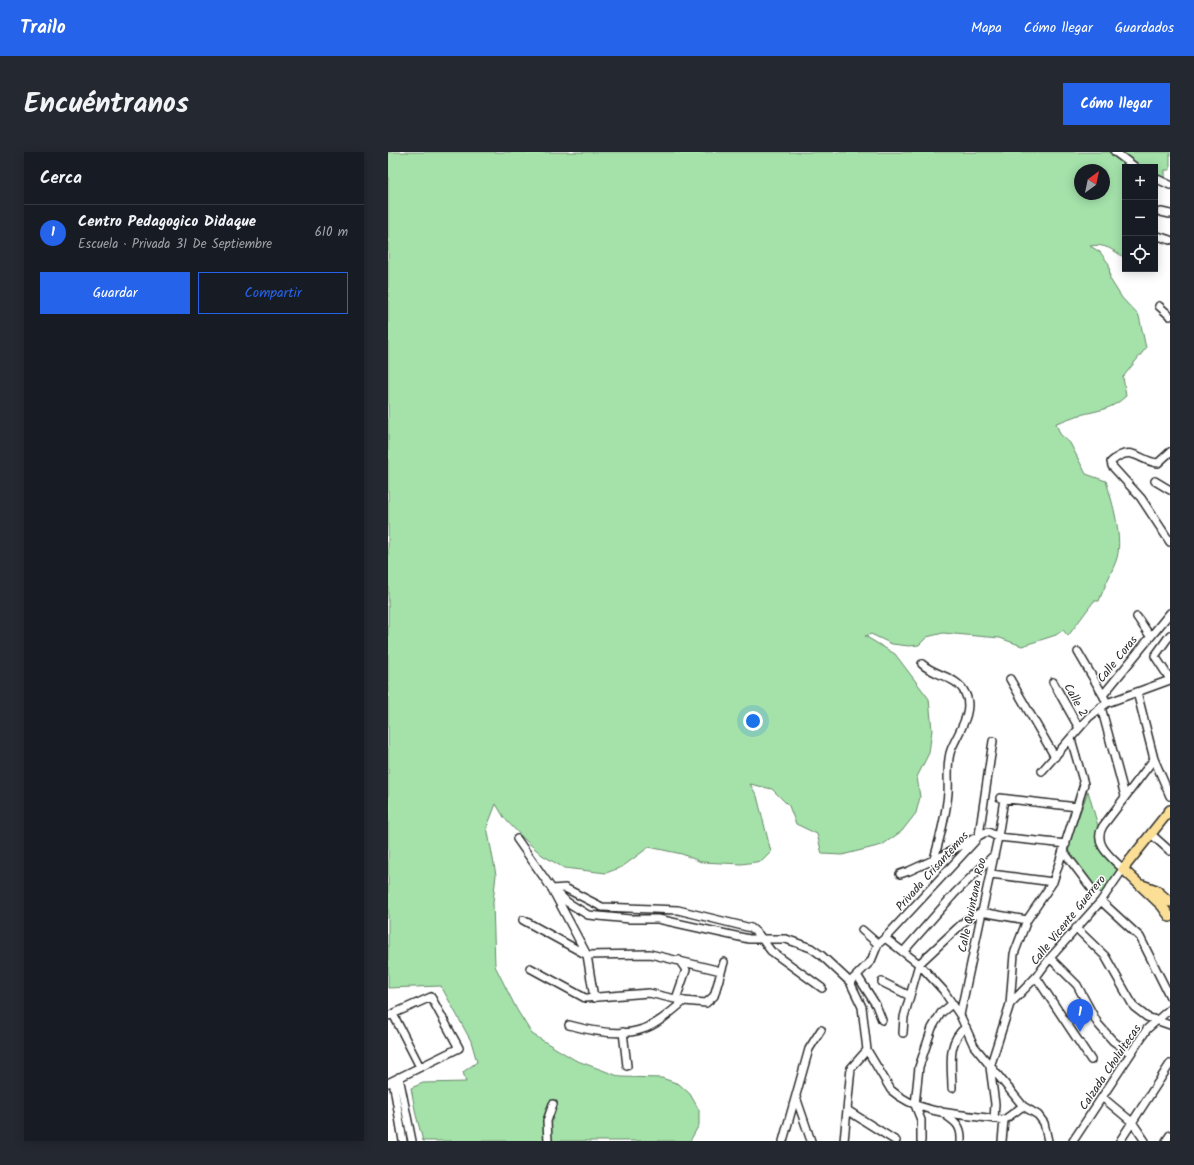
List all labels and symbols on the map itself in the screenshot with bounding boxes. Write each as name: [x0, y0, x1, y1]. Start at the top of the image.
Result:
north arrow: [1074, 164, 1110, 200]
street label: Calle Coras: [1092, 631, 1142, 687]
street label: Calle 2: [1059, 680, 1093, 721]
your location: [743, 711, 763, 731]
street label: Privada Crisantemos: [891, 827, 973, 916]
street label: Calle Quintana Roo: [953, 856, 992, 954]
street label: Calle Vicente Guerrero: [1026, 871, 1111, 970]
pin: 1: [1067, 999, 1093, 1032]
street label: Calzada Cholultecas: [1075, 1021, 1146, 1114]

